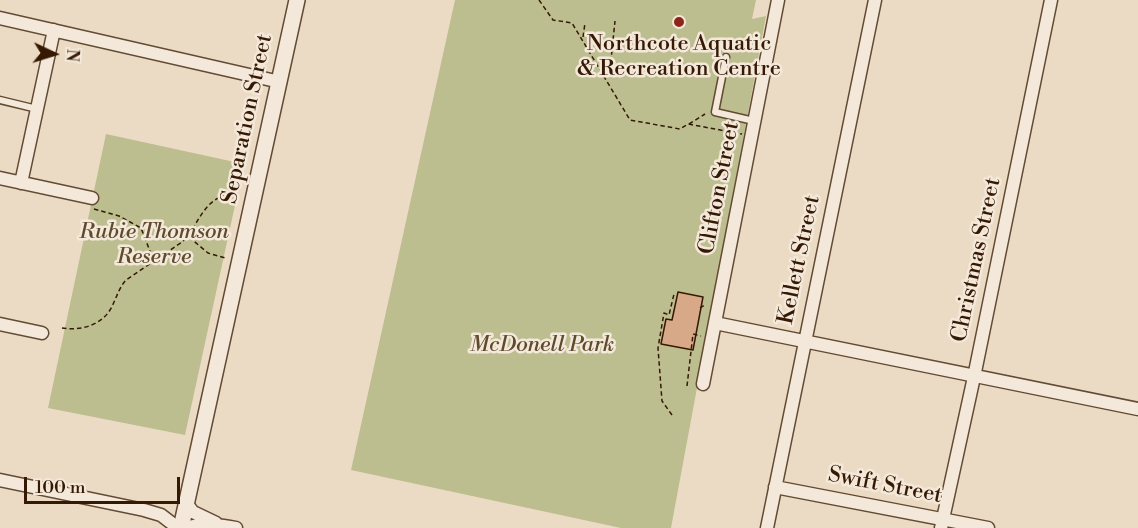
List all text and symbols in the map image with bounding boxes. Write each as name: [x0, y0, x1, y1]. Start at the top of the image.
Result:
marker: Northcote Aquatic & Recreation Centre: [672, 15, 686, 29]
north arrow: [24, 24, 84, 84]
street label: Separation Street: [217, 32, 279, 206]
place label: Northcote Aquatic & Recreation Centre: [577, 32, 781, 84]
text: N: [62, 48, 82, 62]
street label: Clifton Street: [694, 119, 746, 257]
street label: Christmas Street: [947, 175, 1007, 345]
street label: Kellett Street: [773, 193, 827, 327]
park label: Rubie Thomson Reserve: [79, 220, 229, 272]
park label: McDonell Park: [470, 333, 614, 359]
street label: Swift Street: [826, 462, 944, 510]
scale bar: [27, 465, 183, 503]
text: 100 m: [35, 476, 86, 499]

